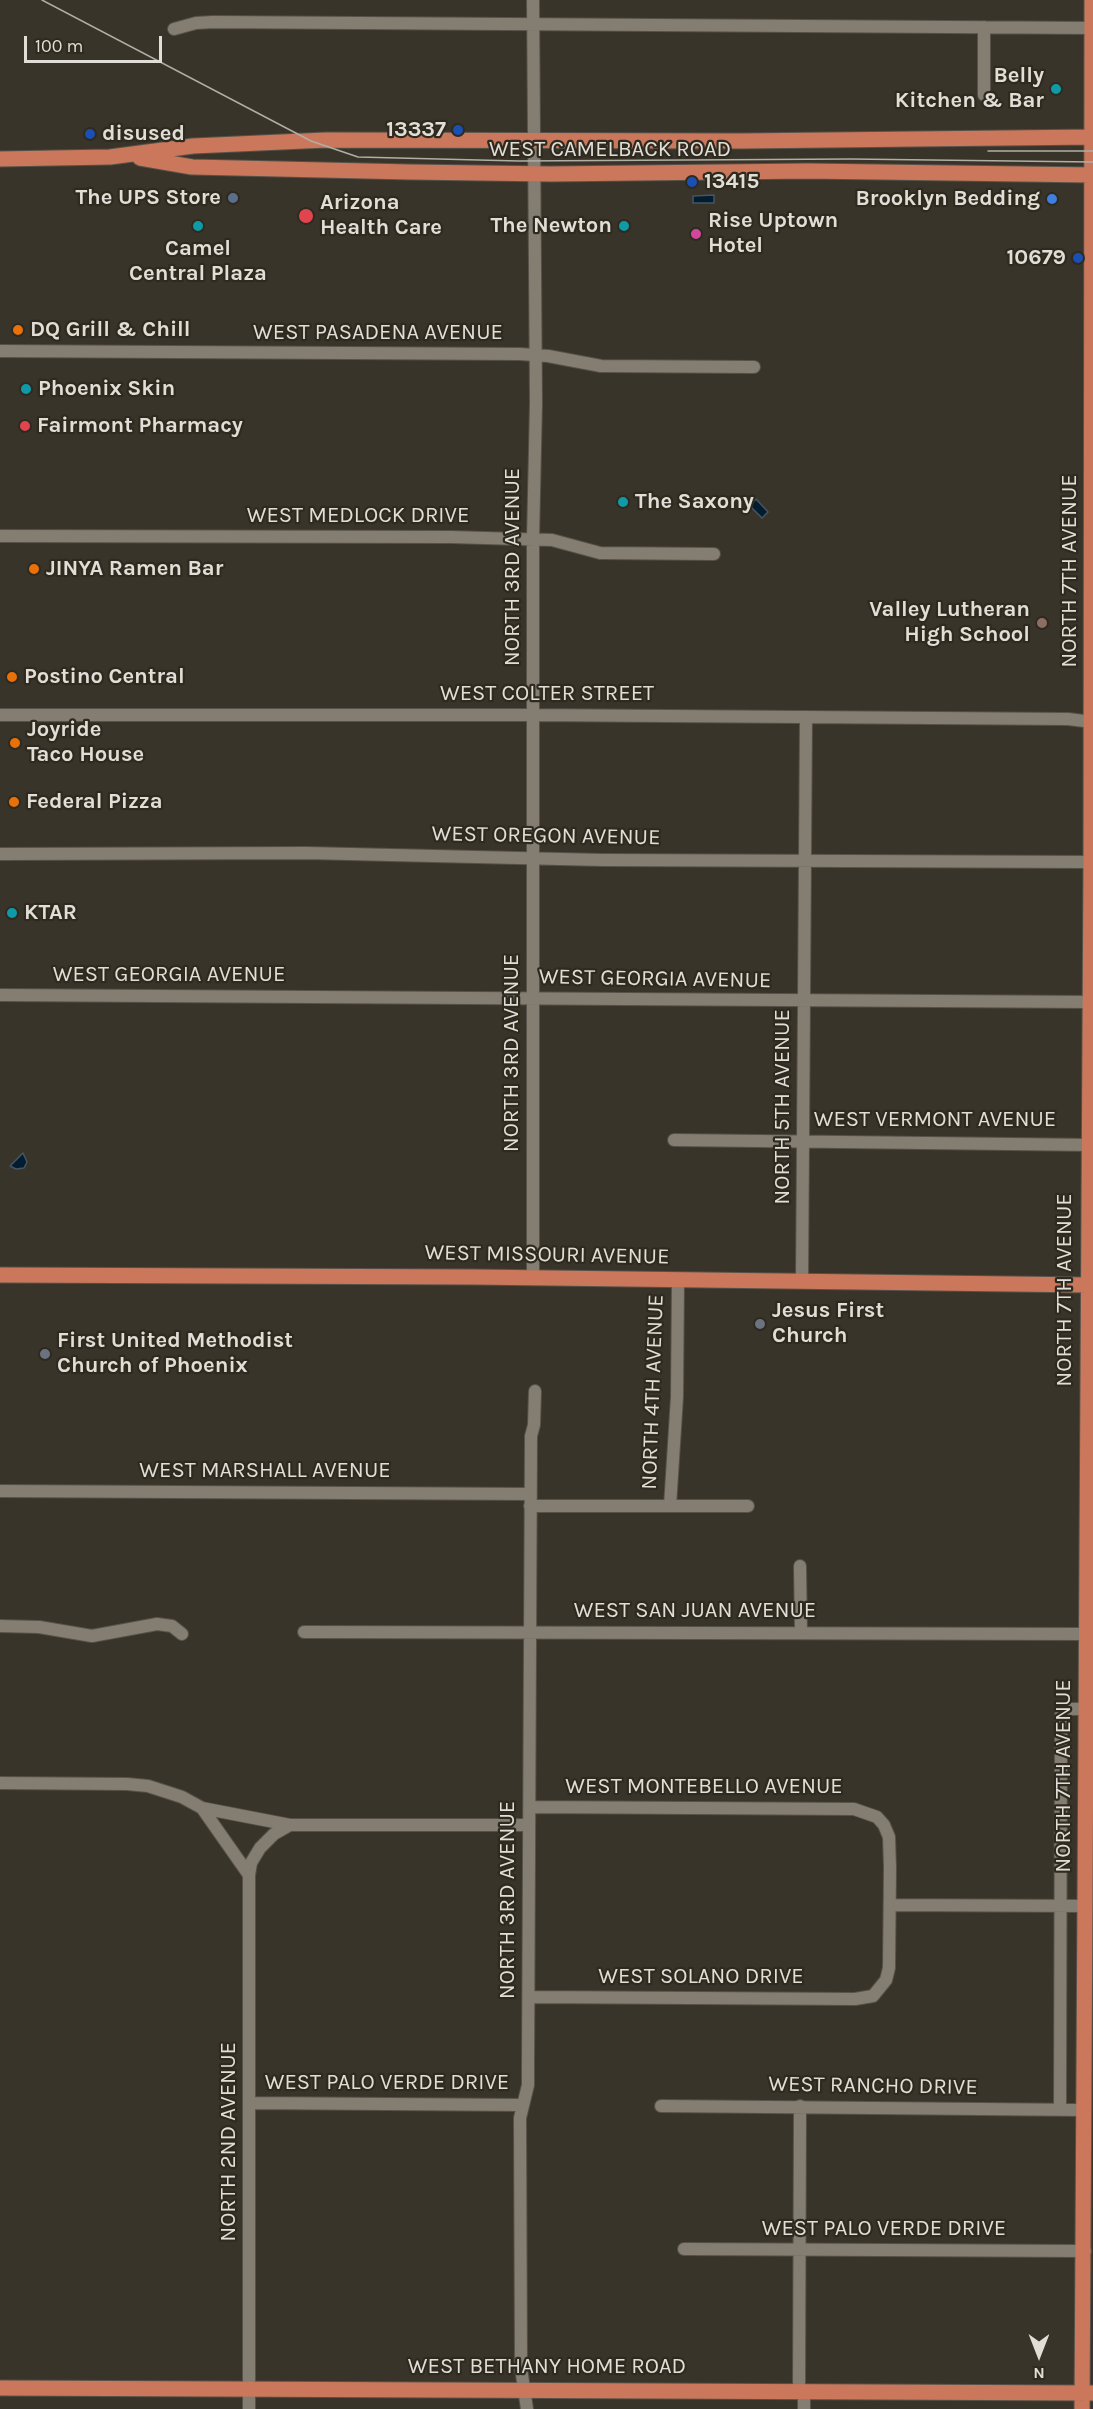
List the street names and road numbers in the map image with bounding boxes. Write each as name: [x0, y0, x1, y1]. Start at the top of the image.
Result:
street label: WEST CAMELBACK ROAD: [489, 137, 731, 163]
street label: WEST PASADENA AVENUE: [253, 320, 503, 346]
street label: NORTH 3RD AVENUE: [500, 468, 526, 666]
street label: NORTH 7TH AVENUE: [1057, 474, 1083, 668]
street label: WEST MEDLOCK DRIVE: [247, 503, 469, 529]
street label: WEST COLTER STREET: [440, 681, 654, 707]
street label: WEST OREGON AVENUE: [431, 821, 661, 851]
street label: NORTH 3RD AVENUE: [499, 954, 525, 1152]
street label: WEST GEORGIA AVENUE: [53, 962, 285, 988]
street label: WEST GEORGIA AVENUE: [539, 964, 771, 994]
street label: NORTH 5TH AVENUE: [770, 1009, 796, 1205]
street label: WEST VERMONT AVENUE: [814, 1107, 1056, 1133]
street label: NORTH 7TH AVENUE: [1052, 1193, 1078, 1387]
street label: WEST MISSOURI AVENUE: [424, 1240, 670, 1270]
street label: NORTH 4TH AVENUE: [636, 1294, 670, 1490]
street label: WEST MARSHALL AVENUE: [139, 1458, 391, 1484]
street label: WEST SAN JUAN AVENUE: [574, 1598, 816, 1624]
street label: NORTH 7TH AVENUE: [1051, 1679, 1077, 1873]
street label: WEST MONTEBELLO AVENUE: [565, 1774, 843, 1800]
street label: NORTH 3RD AVENUE: [495, 1801, 521, 1999]
street label: WEST SOLANO DRIVE: [598, 1964, 804, 1990]
street label: NORTH 2ND AVENUE: [216, 2042, 242, 2242]
street label: WEST PALO VERDE DRIVE: [265, 2070, 509, 2096]
street label: WEST RANCHO DRIVE: [768, 2071, 978, 2101]
street label: WEST PALO VERDE DRIVE: [762, 2216, 1006, 2242]
street label: WEST BETHANY HOME ROAD: [408, 2354, 686, 2380]

